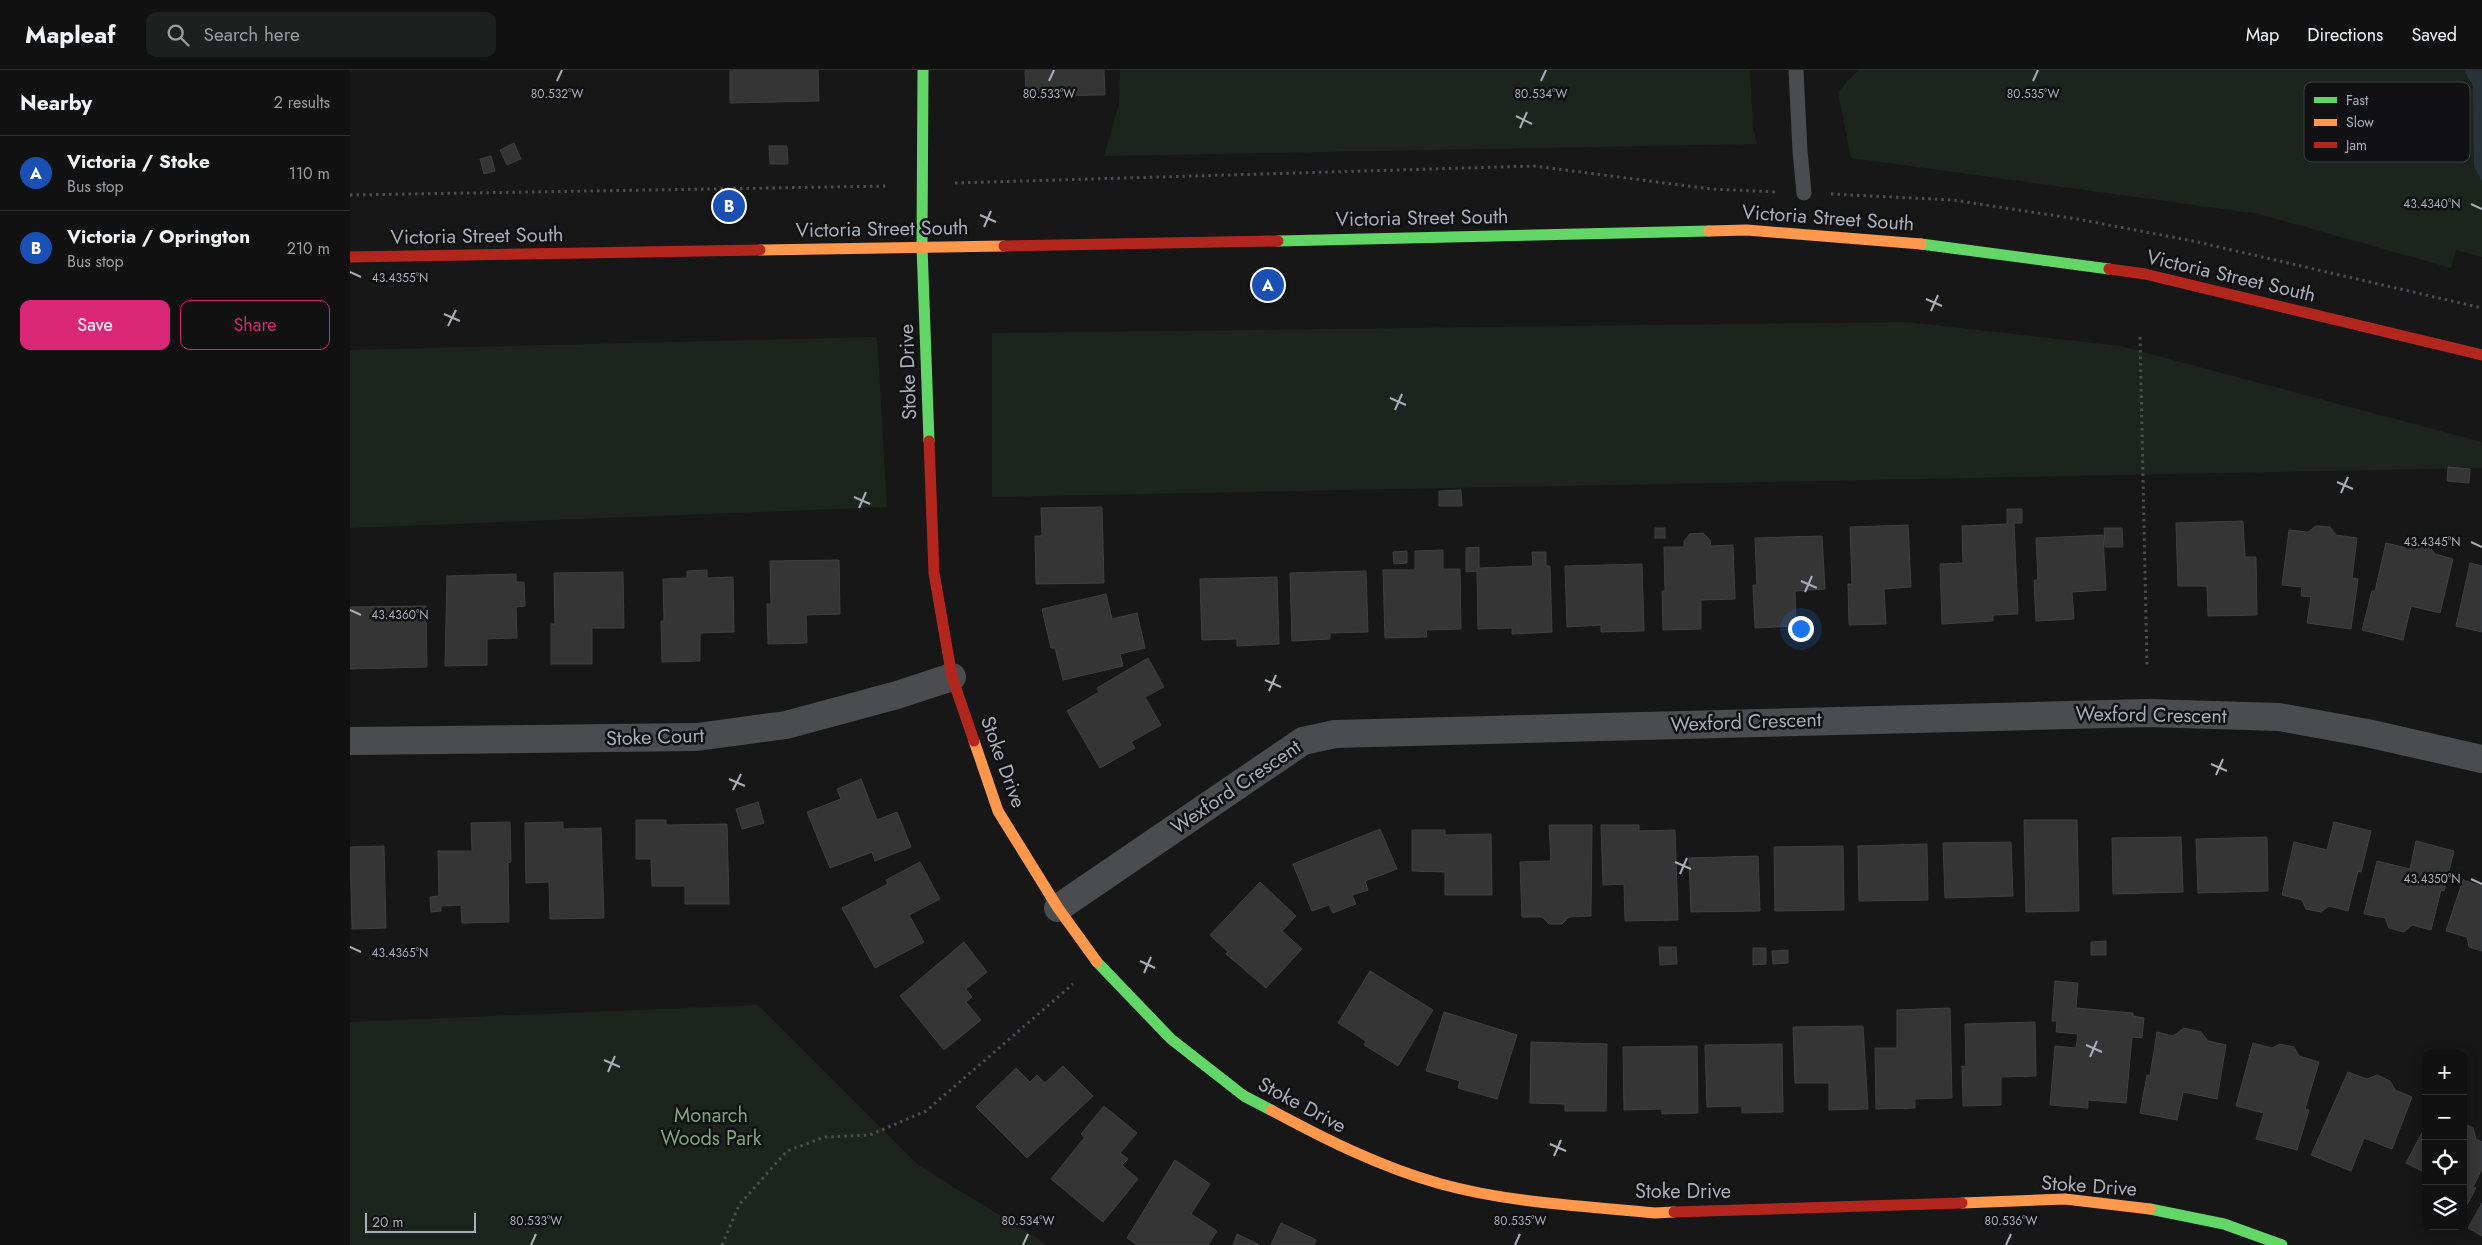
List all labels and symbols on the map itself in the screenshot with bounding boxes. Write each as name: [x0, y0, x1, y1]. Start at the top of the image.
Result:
legend: [2304, 82, 2470, 162]
text: 80.532°W: [531, 85, 583, 103]
text: 80.533°W: [1023, 85, 1075, 103]
text: 80.534°W: [1515, 85, 1568, 103]
text: 80.535°W: [2007, 85, 2059, 103]
text: Fast: [2346, 90, 2369, 110]
text: Slow: [2346, 112, 2374, 132]
text: Jam: [2344, 135, 2367, 155]
pin: B: [713, 187, 745, 225]
text: 43.4340°N: [2403, 195, 2461, 213]
street label: Victoria Street South: [1741, 198, 1915, 238]
street label: Victoria Street South: [1335, 202, 1509, 234]
street label: Victoria Street South: [795, 213, 969, 245]
street label: Victoria Street South: [390, 220, 564, 252]
street label: Victoria Street South: [2144, 242, 2318, 310]
pin: A: [1252, 266, 1284, 304]
text: 43.4355°N: [372, 269, 428, 287]
street label: Stoke Drive: [892, 324, 924, 420]
text: 43.4345°N: [2404, 533, 2460, 551]
text: 43.4360°N: [371, 606, 429, 624]
your location: [1788, 616, 1814, 642]
street label: Wexford Crescent: [2075, 699, 2227, 731]
street label: Wexford Crescent: [1670, 705, 1822, 739]
street label: Stoke Drive: [973, 712, 1033, 812]
street label: Stoke Court: [605, 721, 705, 753]
street label: Wexford Crescent: [1165, 733, 1307, 841]
text: 43.4350°N: [2403, 870, 2461, 888]
text: 43.4365°N: [372, 944, 428, 962]
street label: Stoke Drive: [1253, 1070, 1351, 1140]
park label: Monarch Woods Park: [660, 1101, 762, 1153]
street label: Stoke Drive: [2040, 1168, 2138, 1204]
street label: Stoke Drive: [1635, 1177, 1731, 1206]
scale bar: [365, 1210, 476, 1233]
text: 80.533°W: [510, 1212, 562, 1230]
text: 80.534°W: [1002, 1212, 1055, 1230]
text: 80.535°W: [1494, 1212, 1546, 1230]
text: 80.536°W: [1985, 1212, 2038, 1230]

